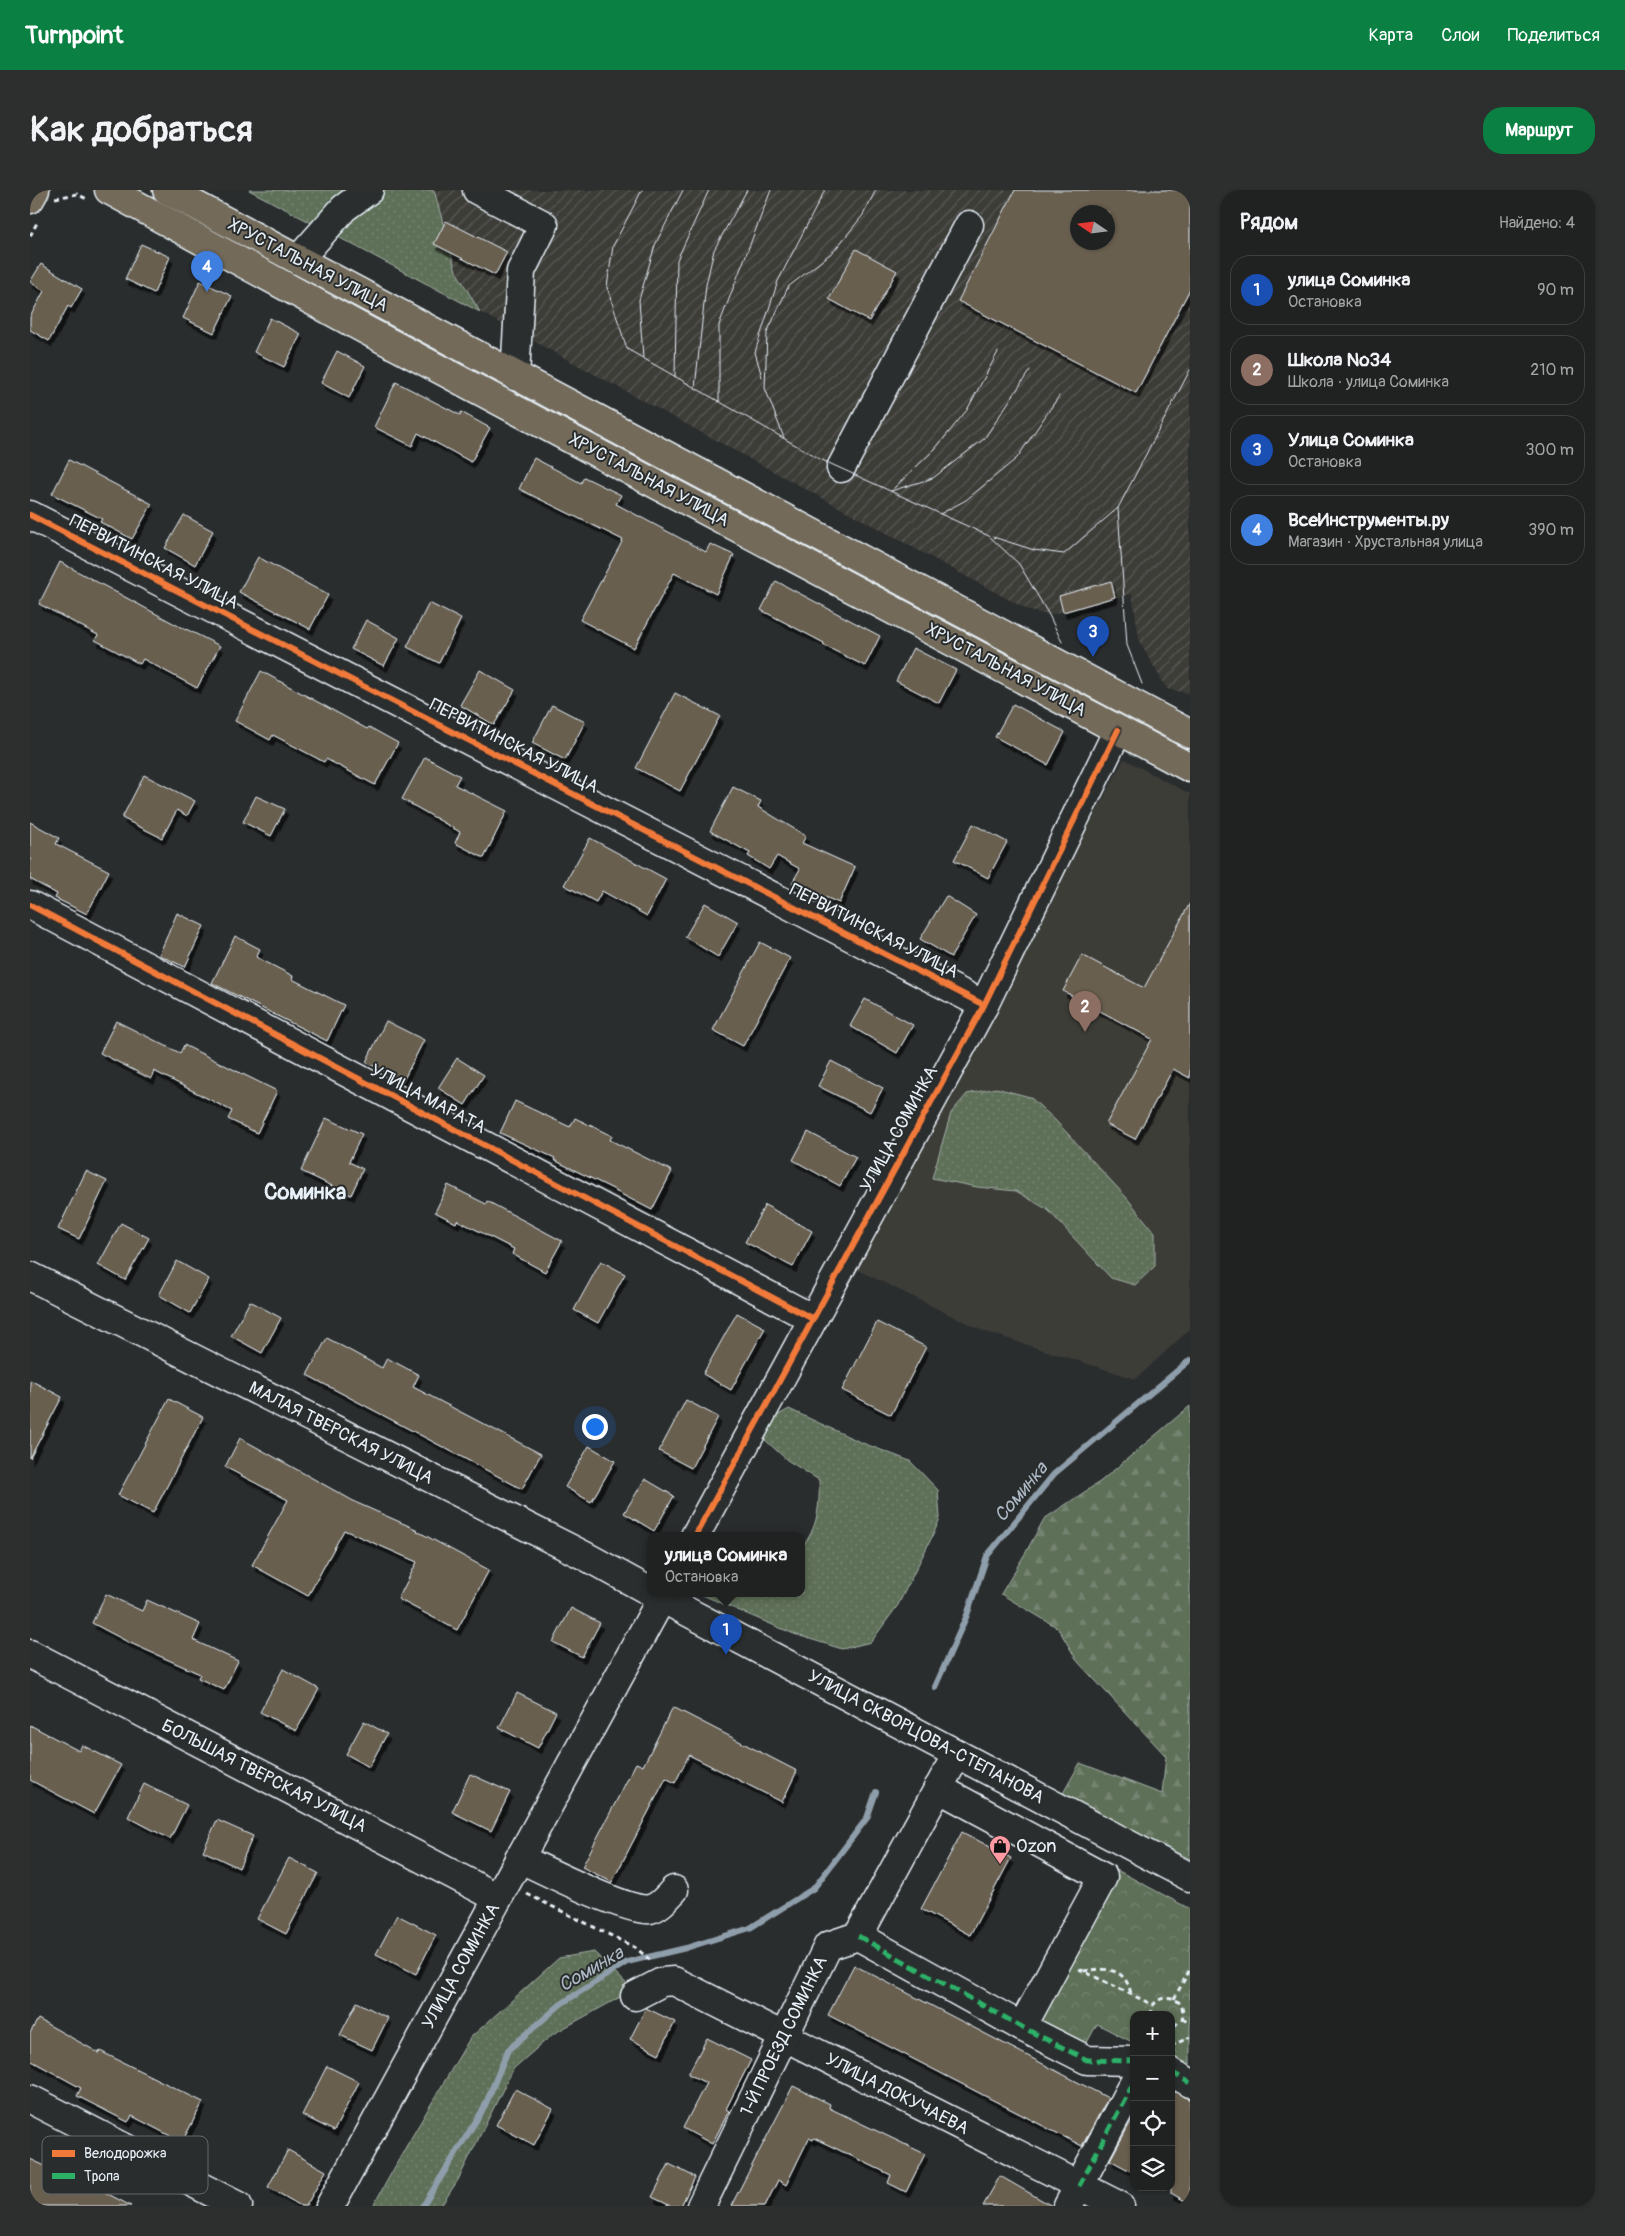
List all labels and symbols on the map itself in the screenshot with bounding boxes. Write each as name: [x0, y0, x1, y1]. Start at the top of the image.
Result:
north arrow: [1070, 205, 1115, 250]
street label: ХРУСТАЛЬНАЯ УЛИЦА: [224, 213, 392, 317]
pin: 4: [191, 251, 223, 292]
street label: ХРУСТАЛЬНАЯ УЛИЦА: [565, 428, 733, 532]
street label: ПЕРВИТИНСКАЯ УЛИЦА: [66, 509, 243, 615]
pin: 3: [1077, 616, 1109, 657]
street label: ХРУСТАЛЬНАЯ УЛИЦА: [922, 618, 1090, 722]
street label: ПЕРВИТИНСКАЯ УЛИЦА: [426, 693, 603, 799]
street label: ПЕРВИТИНСКАЯ УЛИЦА: [786, 878, 963, 984]
pin: 2: [1069, 991, 1101, 1032]
street label: УЛИЦА МАРАТА: [366, 1059, 490, 1139]
street label: УЛИЦА СОМИНКА: [855, 1062, 943, 1196]
district label: Соминка: [264, 1178, 346, 1206]
street label: МАЛАЯ ТВЕРСКАЯ УЛИЦА: [245, 1376, 438, 1490]
your location: [582, 1414, 608, 1440]
water label: Соминка: [989, 1456, 1054, 1527]
pin: 1: [710, 1614, 742, 1655]
street label: УЛИЦА СКВОРЦОВА-СТЕПАНОВА: [804, 1665, 1048, 1809]
street label: БОЛЬШАЯ ТВЕРСКАЯ УЛИЦА: [157, 1714, 371, 1838]
shop icon: Ozon: [988, 1834, 1012, 1865]
place label: Ozon: [1016, 1835, 1056, 1858]
street label: УЛИЦА СОМИНКА: [417, 1899, 505, 2033]
water label: Соминка: [554, 1940, 629, 1997]
street label: 1-Й ПРОЕЗД СОМИНКА: [735, 1952, 833, 2120]
street label: УЛИЦА ДОКУЧАЕВА: [821, 2048, 973, 2140]
legend: [42, 2136, 208, 2194]
text: Велодорожка: [84, 2145, 166, 2162]
text: Тропа: [84, 2168, 120, 2185]

